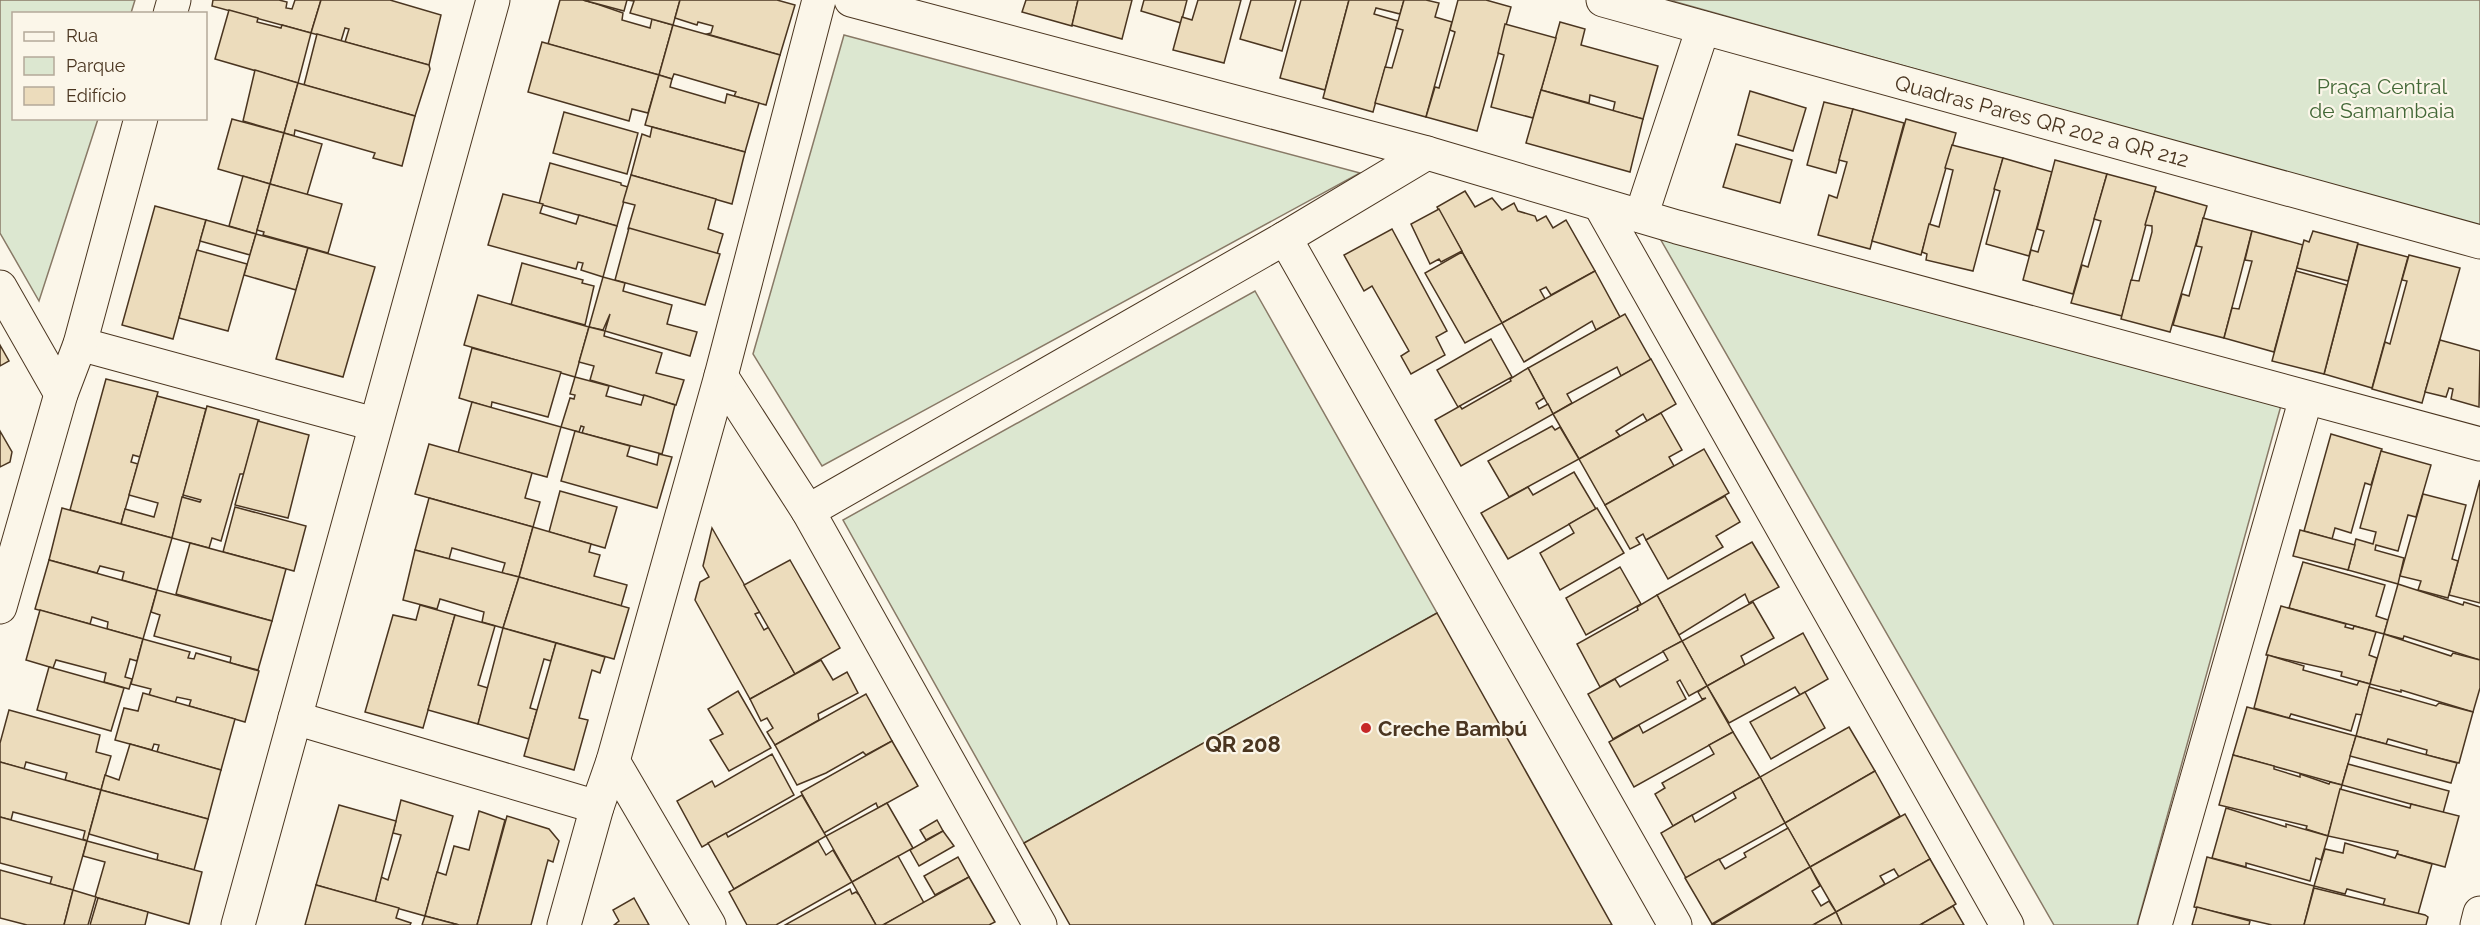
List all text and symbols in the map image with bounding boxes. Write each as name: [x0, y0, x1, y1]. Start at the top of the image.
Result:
legend: [12, 12, 207, 120]
text: Rua: [66, 25, 98, 46]
text: Parque: [66, 55, 126, 76]
street label: Quadras Pares QR 202 a QR 212: [1892, 70, 2192, 172]
park label: Praça Central de Samambaia: [2309, 74, 2455, 123]
text: Edifício: [66, 85, 126, 106]
place label: Creche Bambú: [1378, 716, 1527, 741]
marker: Creche Bambú: [1359, 721, 1373, 735]
district label: QR 208: [1205, 731, 1281, 757]

